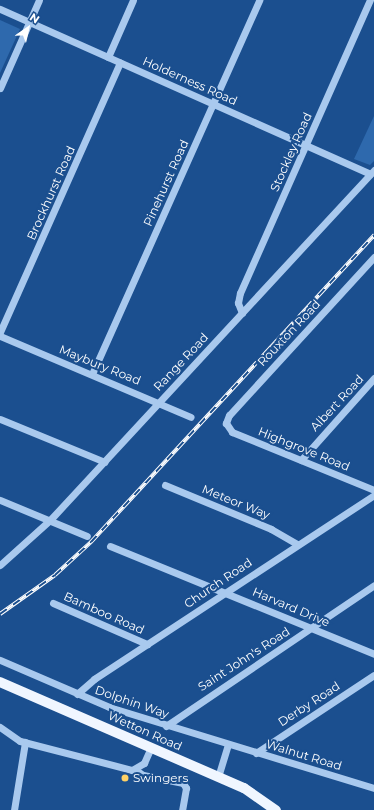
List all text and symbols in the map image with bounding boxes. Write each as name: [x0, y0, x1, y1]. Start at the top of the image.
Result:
north arrow: [8, 8, 48, 48]
text: N: [27, 10, 42, 26]
street label: Holderness Road: [140, 54, 240, 108]
street label: Stockley Road: [267, 110, 315, 194]
street label: Pinehurst Road: [140, 137, 192, 229]
street label: Brockhurst Road: [24, 144, 78, 242]
street label: Rouxton Road: [255, 297, 323, 369]
street label: Range Road: [151, 330, 211, 394]
street label: Maybury Road: [57, 342, 143, 388]
street label: Albert Road: [307, 372, 367, 434]
street label: Highgrove Road: [256, 424, 352, 474]
street label: Meteor Way: [200, 482, 272, 522]
street label: Church Road: [181, 555, 255, 611]
street label: Harvard Drive: [250, 584, 332, 630]
street label: Bamboo Road: [62, 589, 146, 637]
street label: Saint John's Road: [195, 624, 293, 694]
street label: Derby Road: [275, 679, 343, 729]
street label: Dolphin Way: [93, 683, 171, 721]
street label: Wetton Road: [106, 708, 184, 754]
street label: Walnut Road: [264, 737, 344, 773]
place label: Swingers: [133, 771, 188, 785]
marker: Swingers: [120, 773, 130, 783]

